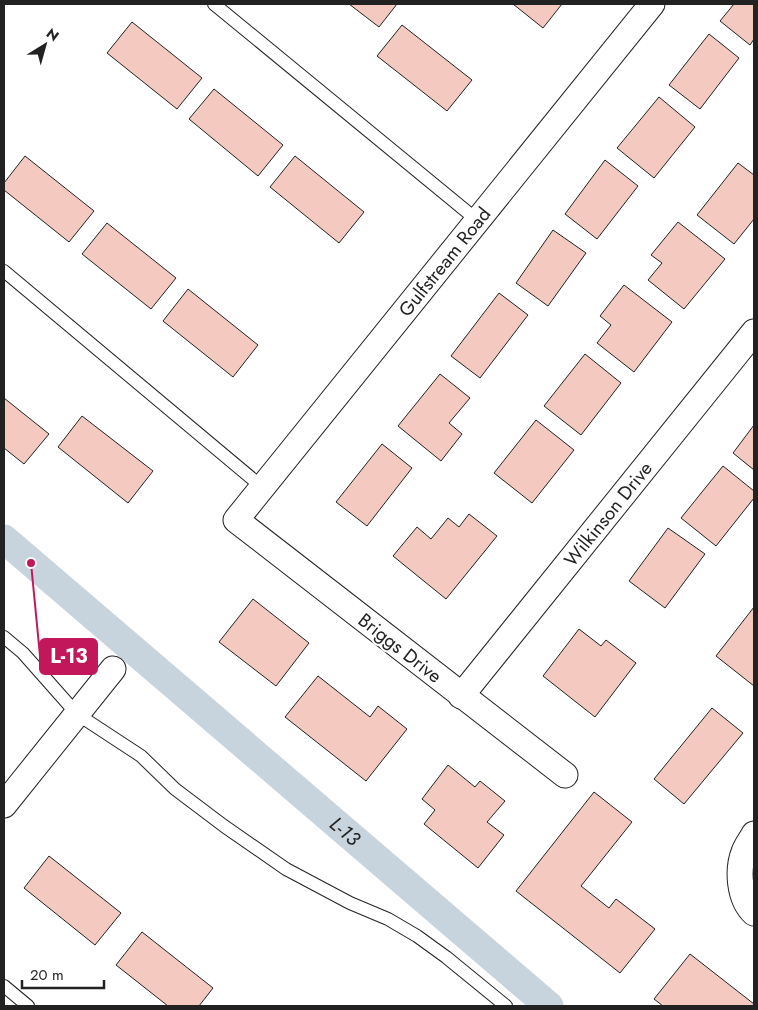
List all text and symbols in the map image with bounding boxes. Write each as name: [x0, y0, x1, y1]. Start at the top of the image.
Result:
north arrow: [20, 20, 70, 70]
text: N: [42, 23, 63, 46]
street label: Gulfstream Road: [392, 201, 497, 322]
street label: Wilkinson Drive: [557, 455, 658, 572]
street label: Briggs Drive: [353, 607, 448, 689]
callout: L-13: [40, 639, 97, 674]
text: L-13: [50, 642, 88, 671]
water label: L-13: [323, 810, 367, 853]
scale bar: [22, 958, 105, 990]
text: 20 m: [30, 964, 64, 986]

